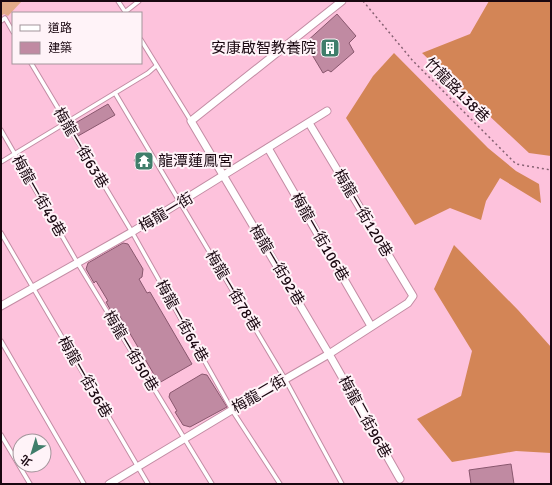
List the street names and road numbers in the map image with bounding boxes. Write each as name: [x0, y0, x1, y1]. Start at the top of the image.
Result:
street label: 竹龍路138巷: [421, 54, 493, 126]
street label: 梅龍一街63巷: [50, 104, 112, 192]
street label: 梅龍一街49巷: [8, 152, 70, 240]
street label: 梅龍一街120巷: [330, 166, 396, 260]
street label: 梅龍一街: [136, 189, 196, 235]
street label: 梅龍一街106巷: [287, 189, 353, 285]
street label: 梅龍一街92巷: [246, 221, 308, 309]
street label: 梅龍一街78巷: [202, 247, 264, 335]
street label: 梅龍一街64巷: [152, 277, 212, 365]
street label: 梅龍一街50巷: [100, 307, 162, 395]
street label: 梅龍一街36巷: [54, 333, 116, 421]
street label: 梅龍二街: [229, 371, 289, 417]
street label: 梅龍二街96巷: [335, 373, 395, 461]

